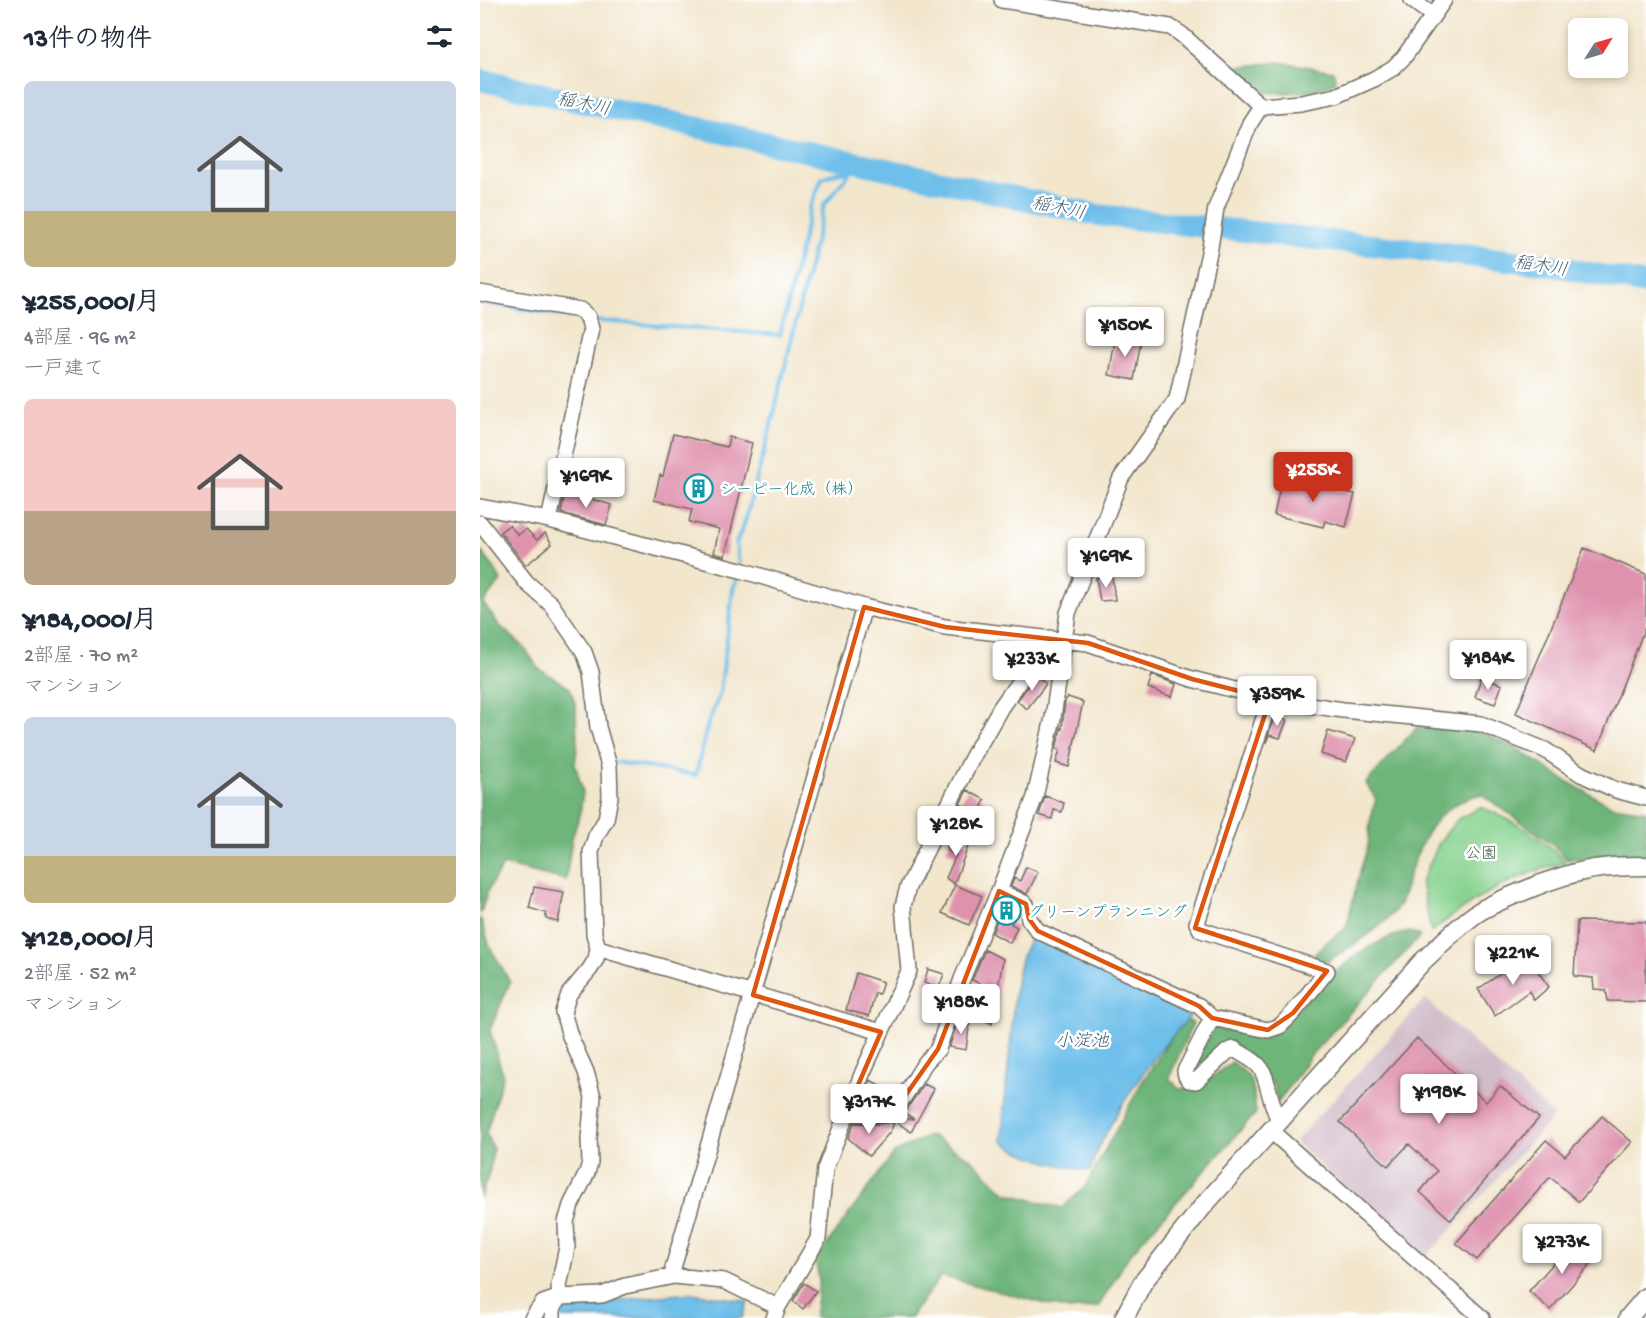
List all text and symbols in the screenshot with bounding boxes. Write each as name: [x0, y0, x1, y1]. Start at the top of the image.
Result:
north arrow: [1568, 18, 1628, 78]
map controls: [1568, 18, 1628, 78]
icon: filters: [423, 20, 456, 53]
text: 13件の物件: [24, 26, 152, 57]
water label: 稲木川: [555, 89, 612, 121]
icon: home: [186, 120, 294, 228]
water label: 稲木川: [1030, 193, 1087, 225]
water label: 稲木川: [1512, 252, 1569, 282]
text: ¥255,000/月: [24, 289, 161, 320]
pin: ¥150K: [1083, 307, 1167, 358]
text: ¥150K: [1100, 315, 1150, 338]
text: 4部屋 · 96 m²: [24, 328, 136, 351]
text: 一戸建て: [24, 359, 104, 382]
icon: home: [186, 438, 294, 546]
pin: ¥255K: [1271, 452, 1355, 503]
pin: ¥169K: [544, 458, 628, 509]
text: ¥255K: [1287, 460, 1339, 483]
text: ¥169K: [562, 466, 610, 489]
building icon: シーピー化成（株）: [683, 472, 715, 504]
place label: シーピー化成（株）: [720, 480, 863, 501]
pin: ¥169K: [1064, 538, 1148, 589]
text: ¥169K: [1082, 546, 1130, 569]
text: ¥184,000/月: [24, 607, 158, 638]
pin: ¥184K: [1446, 640, 1530, 691]
pin: ¥233K: [990, 641, 1074, 692]
text: 2部屋 · 70 m²: [24, 646, 138, 669]
text: ¥184K: [1464, 648, 1512, 671]
text: ¥233K: [1007, 649, 1057, 672]
pin: ¥359K: [1235, 676, 1319, 727]
text: マンション: [24, 677, 123, 700]
text: ¥359K: [1251, 684, 1303, 707]
icon: home: [186, 756, 294, 864]
pin: ¥128K: [914, 806, 998, 857]
text: ¥128K: [931, 814, 981, 837]
park label: 公園: [1465, 846, 1497, 865]
building icon: グリーンプランニング: [991, 895, 1023, 927]
place label: グリーンプランニング: [1028, 904, 1187, 924]
text: ¥128,000/月: [24, 925, 158, 956]
pin: ¥221K: [1471, 935, 1555, 986]
text: ¥221K: [1489, 943, 1537, 966]
text: 2部屋 · 52 m²: [24, 964, 137, 987]
pin: ¥188K: [919, 984, 1003, 1035]
text: ¥188K: [936, 992, 986, 1015]
text: マンション: [24, 995, 123, 1018]
water label: 小淀池: [1055, 1031, 1110, 1053]
pin: ¥198K: [1397, 1074, 1481, 1125]
text: ¥198K: [1414, 1082, 1464, 1105]
pin: ¥317K: [827, 1084, 911, 1135]
text: ¥317K: [844, 1092, 894, 1115]
pin: ¥273K: [1520, 1224, 1604, 1275]
text: ¥273K: [1537, 1232, 1587, 1255]

